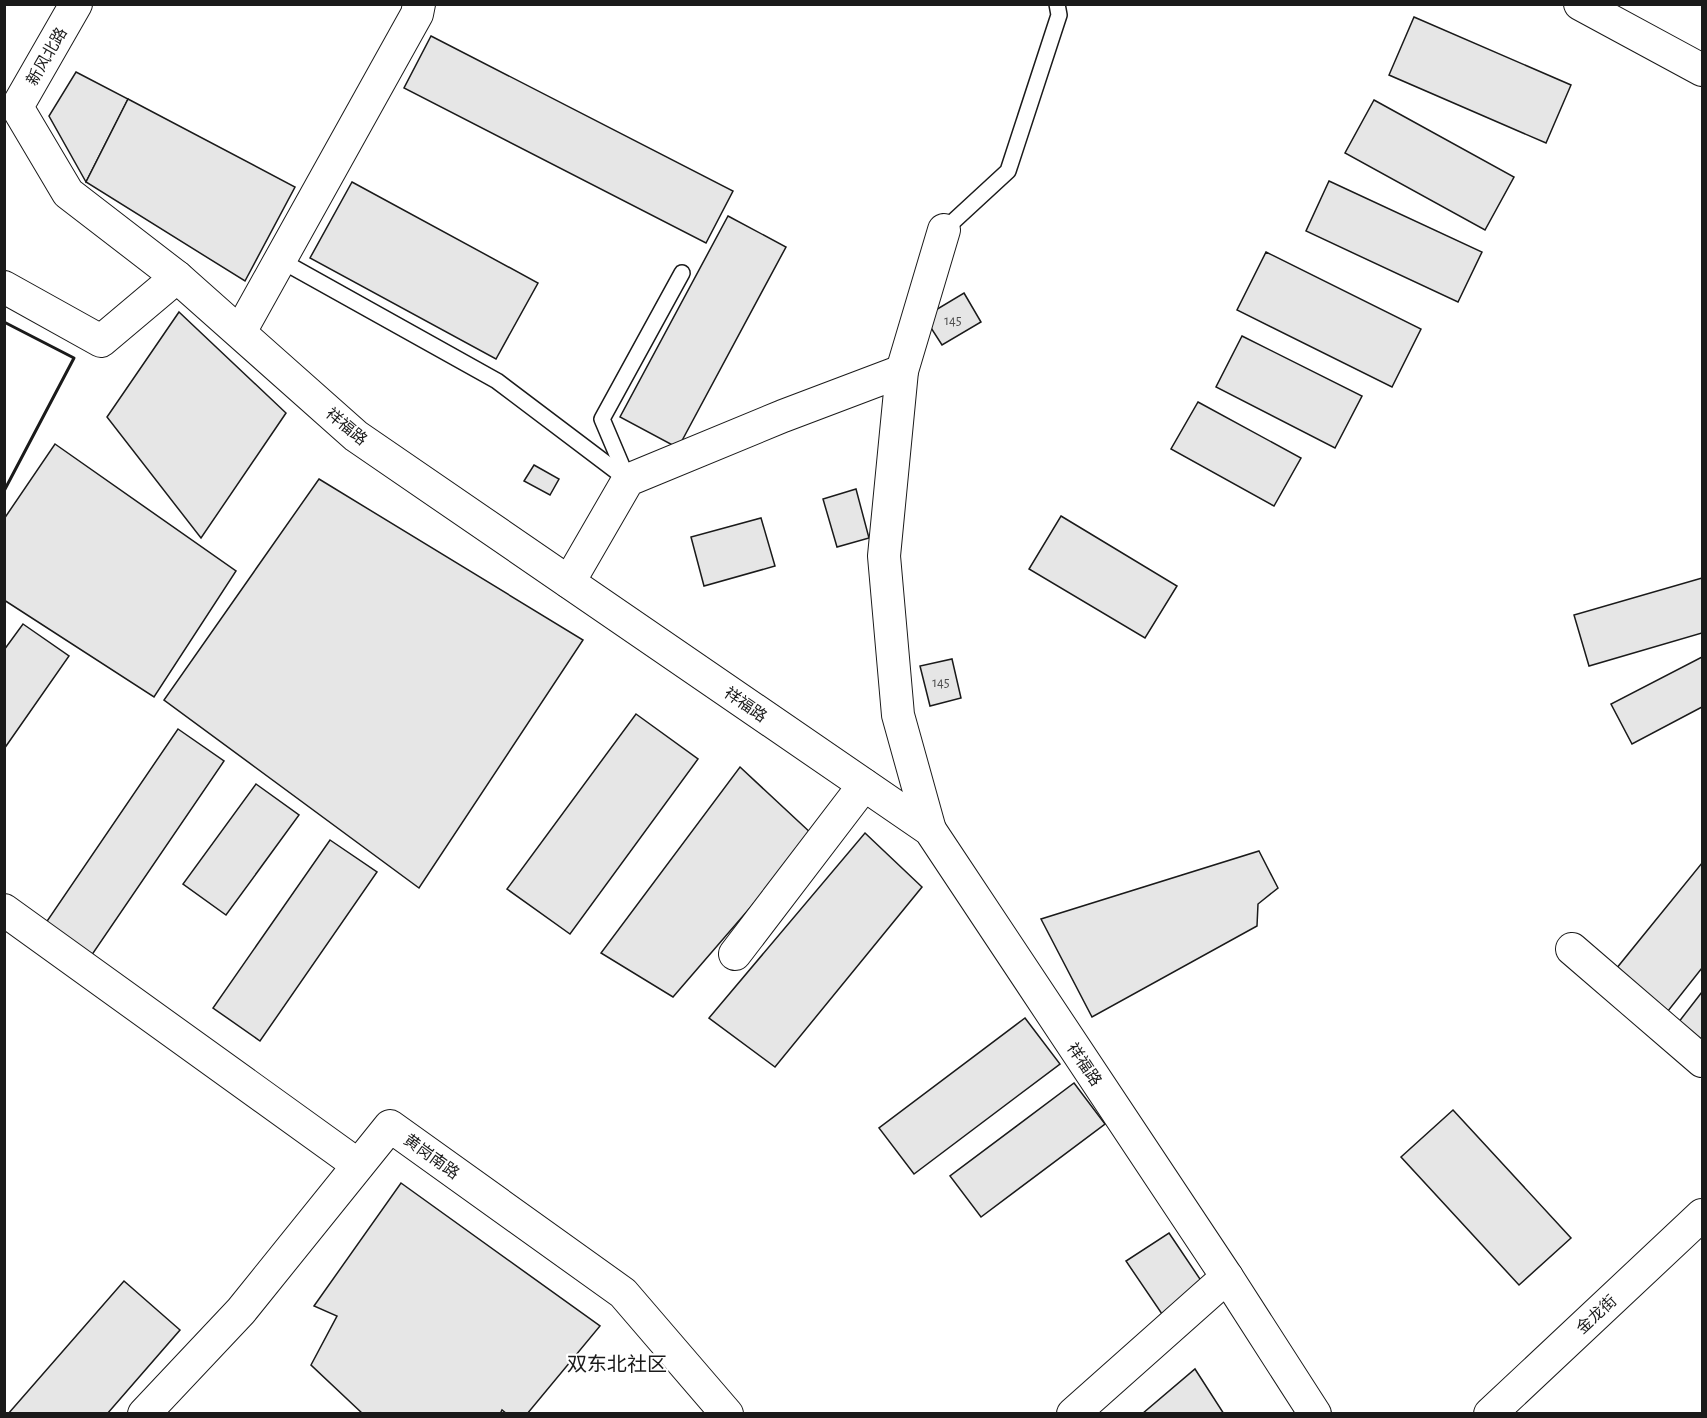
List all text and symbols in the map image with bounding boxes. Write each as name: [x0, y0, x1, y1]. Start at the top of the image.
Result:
street label: 新风北路: [23, 24, 70, 88]
house number: 145: [944, 314, 962, 328]
street label: 祥福路: [323, 404, 371, 448]
house number: 145: [932, 676, 950, 690]
street label: 祥福路: [721, 684, 770, 725]
street label: 祥福路: [1064, 1040, 1105, 1089]
street label: 黄岗南路: [401, 1131, 463, 1182]
street label: 金龙街: [1573, 1292, 1620, 1337]
district label: 双东北社区: [567, 1354, 667, 1375]

